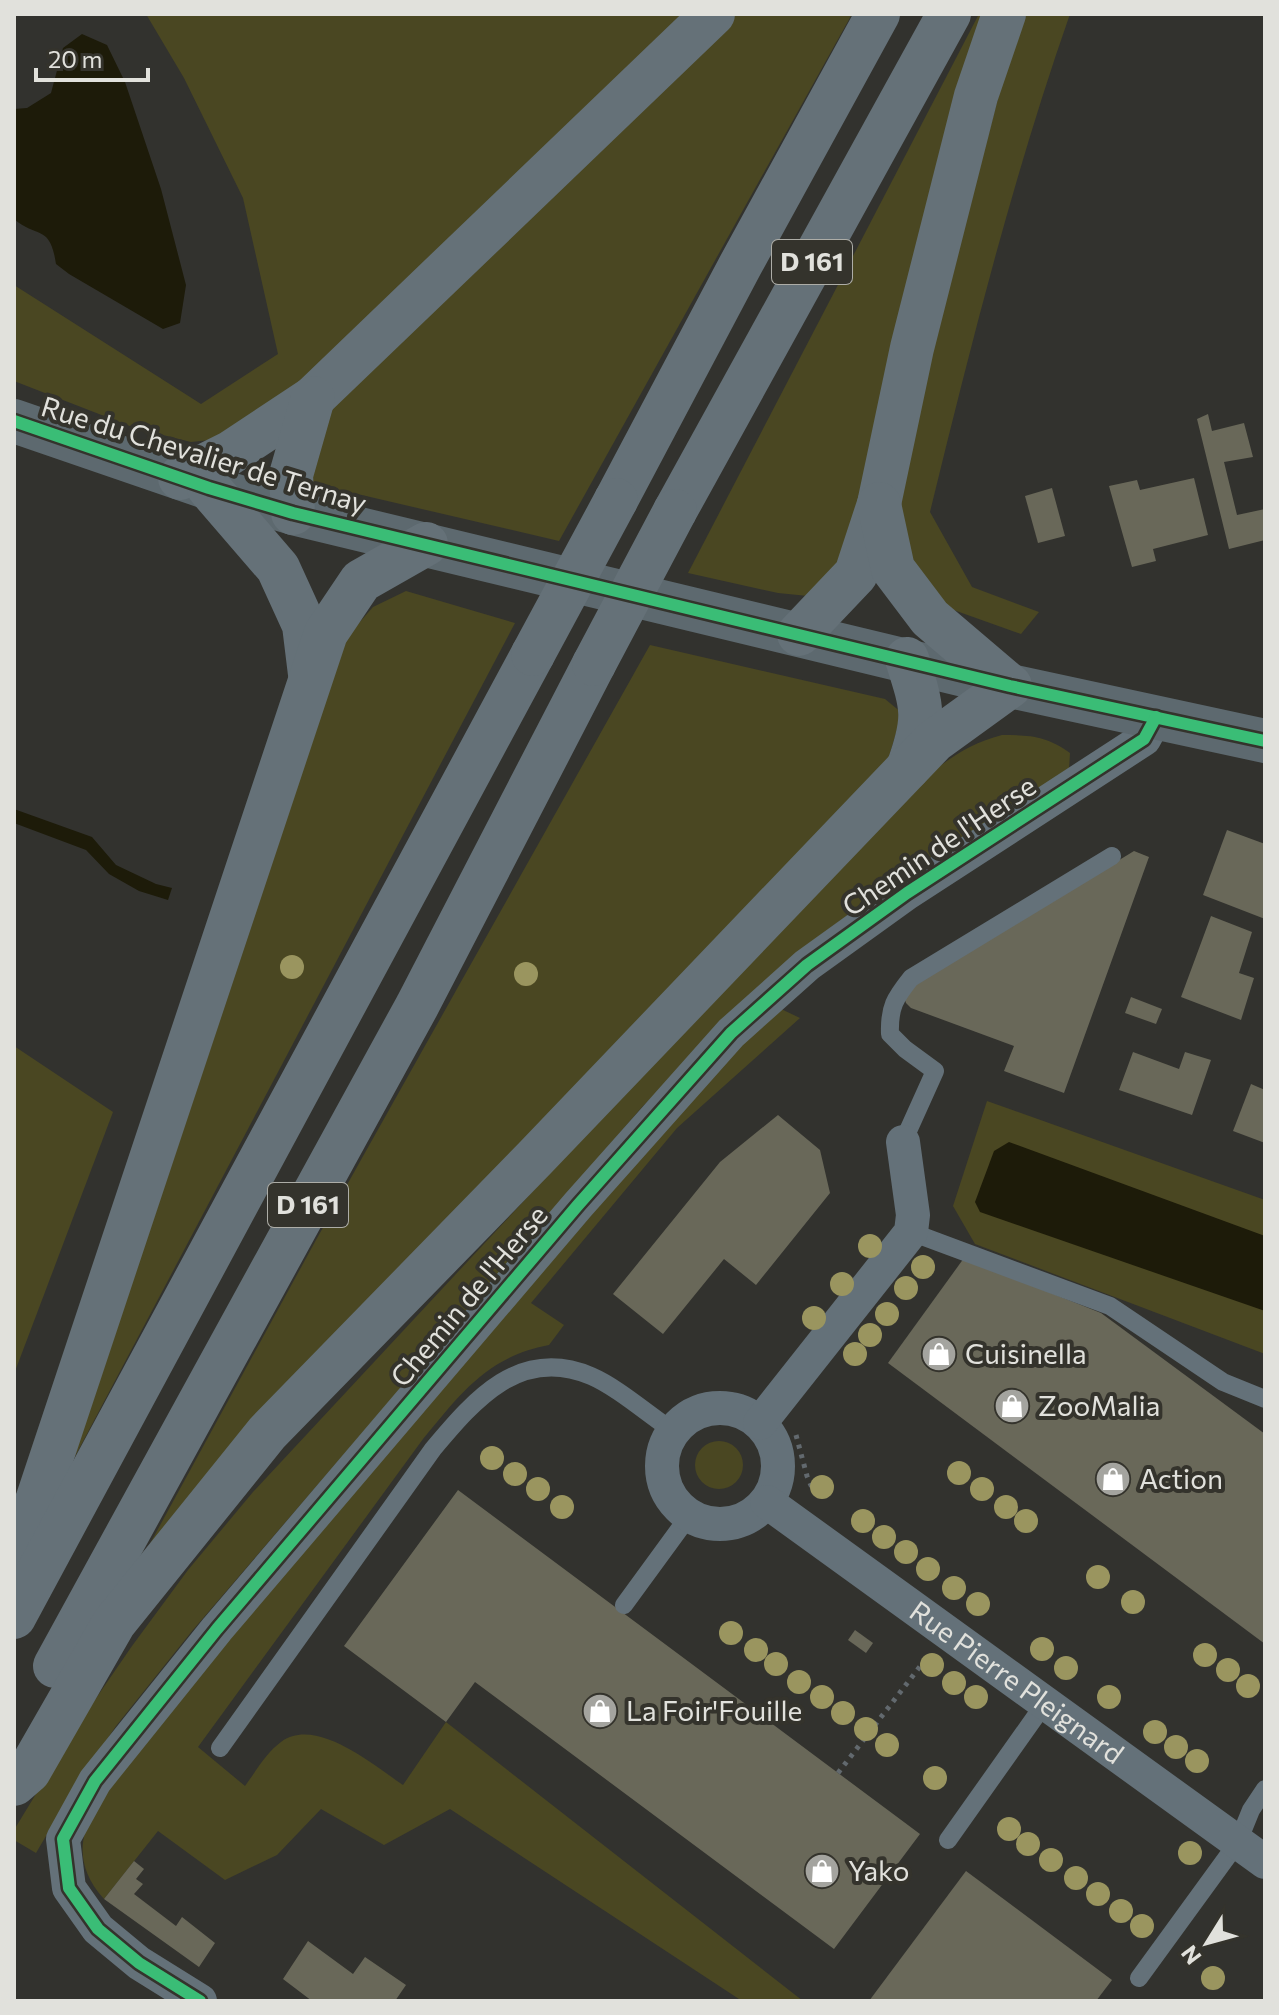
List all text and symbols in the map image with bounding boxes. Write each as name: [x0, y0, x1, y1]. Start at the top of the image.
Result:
scale bar: [36, 32, 148, 82]
text: 20 m: [48, 44, 102, 73]
road number: D 161: [772, 240, 852, 284]
street label: Rue du Chevalier de Ternay: [37, 388, 371, 520]
street label: Chemin de l'Herse: [835, 768, 1042, 922]
road number: D 161: [268, 1183, 348, 1227]
street label: Chemin de l'Herse: [383, 1198, 554, 1393]
shop icon: Cuisinella: [920, 1335, 958, 1373]
place label: Cuisinella: [965, 1336, 1087, 1370]
shop icon: ZooMalia: [993, 1387, 1031, 1425]
place label: ZooMalia: [1038, 1388, 1160, 1422]
shop icon: Action: [1094, 1460, 1132, 1498]
place label: Action: [1139, 1461, 1223, 1495]
street label: Rue Pierre Pleignard: [904, 1593, 1131, 1770]
shop icon: La Foir'Fouille: [581, 1692, 619, 1730]
place label: La Foir'Fouille: [626, 1693, 802, 1727]
shop icon: Yako: [803, 1852, 841, 1890]
place label: Yako: [848, 1853, 909, 1887]
north arrow: [1167, 1903, 1247, 1983]
text: N: [1175, 1941, 1206, 1970]

